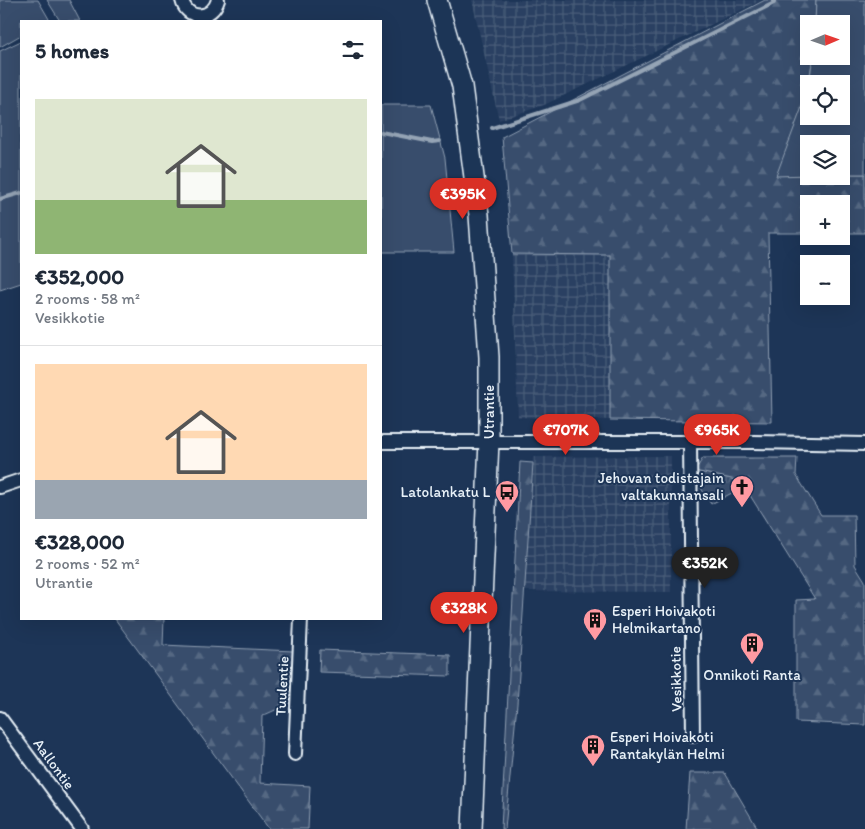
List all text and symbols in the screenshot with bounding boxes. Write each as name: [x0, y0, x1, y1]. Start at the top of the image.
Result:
north arrow: [800, 15, 850, 65]
map controls: [800, 15, 850, 305]
icon: filters: [339, 36, 367, 64]
text: 5 homes: [35, 38, 109, 63]
button: locate: [800, 75, 850, 125]
icon: home: [156, 131, 246, 221]
button: layers: [800, 135, 850, 185]
pin: €395K: [428, 178, 498, 220]
text: €395K: [441, 184, 485, 203]
button: +: [800, 195, 850, 245]
button: −: [800, 255, 850, 305]
text: €352,000: [35, 264, 124, 289]
text: 2 rooms · 58 m²: [35, 289, 140, 308]
text: Vesikkotie: [35, 308, 105, 327]
street label: Utrantie: [480, 385, 498, 439]
icon: home: [156, 397, 246, 487]
pin: €707K: [531, 414, 601, 456]
pin: €965K: [682, 414, 752, 456]
text: €707K: [543, 420, 589, 439]
text: €965K: [695, 420, 739, 439]
place label: Jehovan todistajain valtakunnansali: [598, 469, 724, 504]
church icon: Jehovan todistajain valtakunnansali: [729, 474, 755, 508]
bus stop icon: Latolankatu L: [494, 479, 520, 513]
place label: Latolankatu L: [401, 483, 490, 501]
text: €328,000: [35, 529, 125, 554]
pin: €352K: [670, 546, 740, 589]
text: €352K: [683, 553, 727, 572]
text: 2 rooms · 52 m²: [35, 554, 140, 573]
text: Utrantie: [35, 573, 93, 592]
pin: €328K: [429, 592, 499, 634]
text: €328K: [441, 598, 487, 617]
place label: Esperi Hoivakoti Helmikartano: [612, 602, 716, 637]
building icon: Esperi Hoivakoti Helmikartano: [582, 607, 608, 641]
building icon: Onnikoti Ranta: [739, 631, 765, 665]
street label: Vesikkotie: [666, 646, 686, 712]
street label: Tuulentie: [271, 656, 293, 716]
place label: Onnikoti Ranta: [703, 666, 801, 684]
place label: Esperi Hoivakoti Rantakylän Helmi: [610, 728, 725, 763]
building icon: Esperi Hoivakoti Rantakylän Helmi: [580, 733, 606, 767]
street label: Aallontie: [29, 735, 79, 793]

